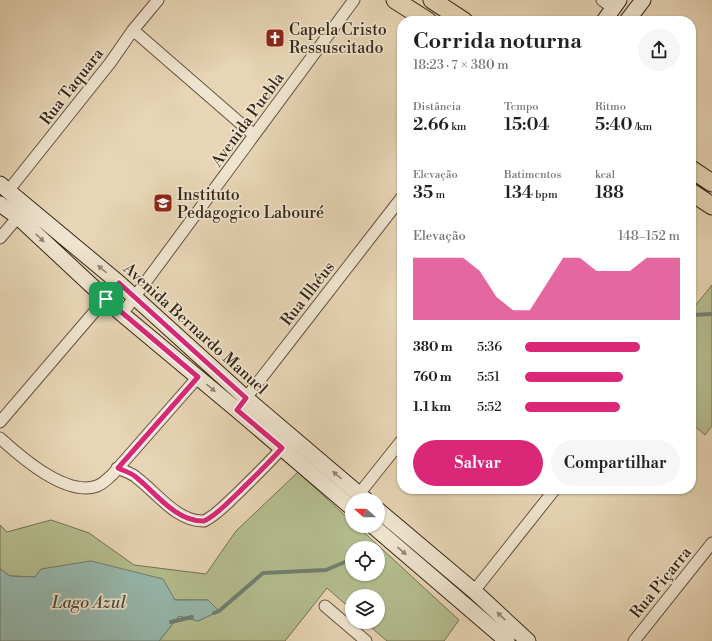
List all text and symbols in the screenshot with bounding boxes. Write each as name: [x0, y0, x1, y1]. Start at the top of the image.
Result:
place label: Capela Cristo Ressuscitado: [289, 20, 387, 58]
church icon: Capela Cristo Ressuscitado: [264, 27, 286, 49]
text: Corrida noturna: [413, 28, 582, 55]
button: share: [638, 29, 680, 71]
street label: Rua Taquara: [36, 43, 109, 129]
text: 18:23 · 7 × 380 m: [413, 57, 509, 73]
street label: Avenida Puebla: [206, 68, 289, 171]
text: Distância: [413, 100, 461, 114]
text: Tempo: [504, 100, 538, 114]
text: Ritmo: [595, 100, 626, 114]
text: 2.66: [413, 114, 449, 136]
text: 15:04: [504, 114, 549, 136]
text: 5:40: [595, 114, 633, 136]
text: km: [449, 120, 467, 134]
text: /km: [633, 120, 652, 134]
text: Elevação: [413, 168, 458, 182]
text: Batimentos: [504, 168, 561, 182]
text: kcal: [595, 168, 615, 182]
text: 35: [413, 182, 433, 204]
text: 134: [504, 182, 533, 204]
text: 188: [595, 182, 624, 204]
place label: Instituto Pedagogico Labouré: [177, 185, 324, 223]
text: m: [433, 188, 445, 202]
text: bpm: [533, 188, 558, 202]
school or university icon: Instituto Pedagogico Labouré: [152, 192, 174, 214]
text: Elevação: [413, 228, 466, 244]
text: 148–152 m: [618, 228, 680, 244]
one-way arrow: [36, 233, 45, 242]
street label: Rua Ilhéus: [276, 257, 339, 330]
street label: Avenida Bernardo Manuel: [118, 258, 272, 399]
one-way arrow: [97, 265, 107, 274]
pin: [89, 282, 123, 316]
icon: arrive: [95, 288, 117, 310]
text: 380 m: [413, 339, 452, 355]
text: 5:36: [477, 339, 502, 355]
text: 760 m: [413, 369, 452, 385]
text: 5:51: [477, 369, 500, 385]
one-way arrow: [206, 384, 217, 393]
text: 1.1 km: [413, 399, 451, 415]
text: 5:52: [477, 399, 502, 415]
button: Salvar: [413, 440, 543, 486]
button: Compartilhar: [551, 440, 680, 486]
one-way arrow: [331, 470, 342, 479]
north arrow: [345, 493, 385, 533]
map controls: [345, 493, 385, 629]
button: locate: [345, 541, 385, 581]
street label: Rua Piçarra: [626, 542, 696, 622]
one-way arrow: [397, 547, 408, 556]
button: layers: [345, 589, 385, 629]
water label: Lago Azul: [51, 592, 126, 614]
one-way arrow: [496, 611, 506, 621]

